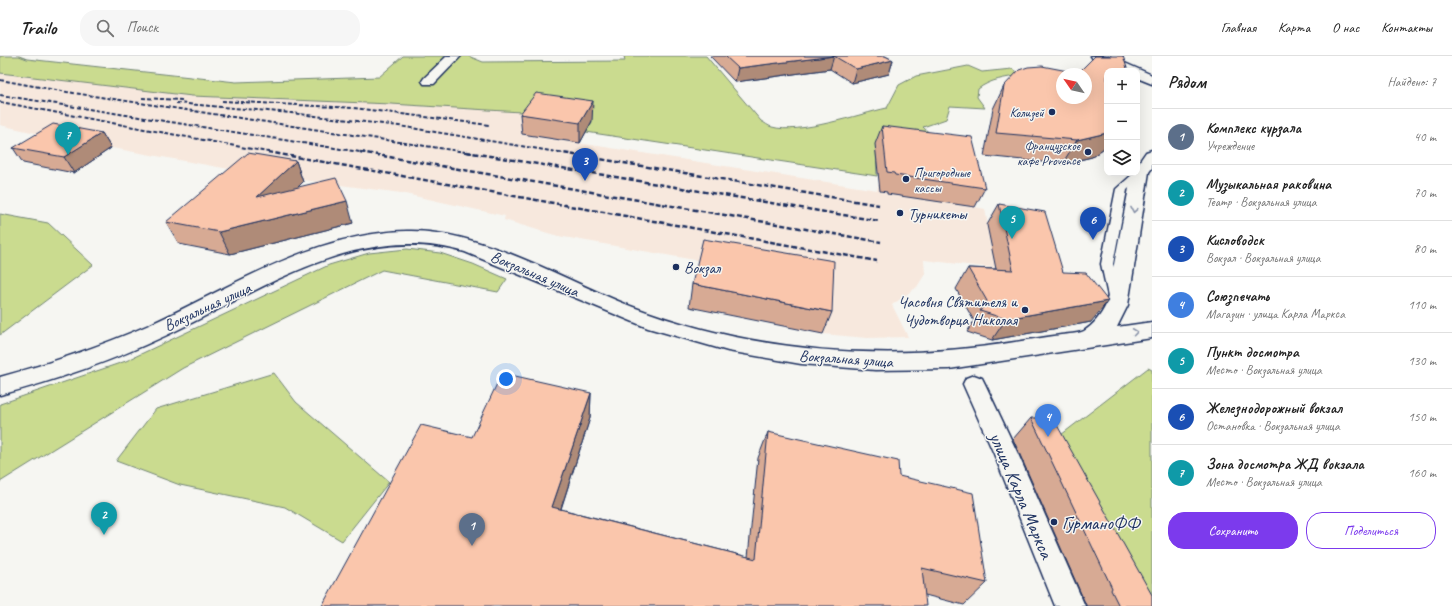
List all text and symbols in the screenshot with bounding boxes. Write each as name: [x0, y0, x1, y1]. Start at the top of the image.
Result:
search box: [80, 10, 360, 46]
text: Trailo: [20, 16, 56, 40]
icon: search: [94, 17, 116, 39]
text: Поиск: [126, 18, 158, 37]
text: Главная: [1221, 19, 1256, 36]
text: Карта: [1278, 19, 1310, 36]
text: О нас: [1332, 19, 1359, 36]
text: Контакты: [1381, 19, 1432, 36]
north arrow: [1056, 68, 1092, 104]
map controls: [1104, 68, 1140, 176]
button: +: [1104, 68, 1140, 104]
text: Рядом: [1168, 72, 1206, 93]
text: Найдено: 7: [1388, 74, 1436, 90]
button: −: [1104, 104, 1140, 140]
place label: Колизей: [1010, 105, 1045, 121]
marker: Колизей: [1047, 107, 1057, 117]
text: Комплекс курзала: [1206, 119, 1301, 138]
pin: 7: [55, 122, 81, 155]
text: 1: [1178, 129, 1184, 145]
text: 40 m: [1414, 129, 1436, 145]
place label: Французское кафе Provence: [1017, 138, 1081, 169]
text: Учреждение: [1206, 138, 1254, 154]
button: layers: [1104, 140, 1140, 176]
marker: Французское кафе Provence: [1083, 147, 1093, 157]
pin: 3: [572, 148, 598, 181]
place label: Пригородные кассы: [914, 165, 971, 196]
marker: Пригородные кассы: [901, 174, 911, 184]
text: Музыкальная раковина: [1206, 175, 1331, 194]
text: 2: [1178, 185, 1184, 201]
text: 70 m: [1414, 185, 1436, 201]
text: Театр · Вокзальная улица: [1206, 194, 1317, 210]
place label: Турникеты: [908, 204, 968, 224]
pin: 5: [999, 206, 1025, 239]
pin: 6: [1080, 207, 1106, 240]
one-way arrow: [1131, 207, 1139, 214]
marker: Турникеты: [895, 208, 905, 218]
text: Кисловодск: [1206, 231, 1264, 250]
text: 3: [1178, 241, 1184, 257]
text: 80 m: [1414, 241, 1436, 257]
street label: Вокзальная улица: [487, 246, 583, 302]
text: Вокзал · Вокзальная улица: [1206, 250, 1320, 266]
place label: Вокзал: [684, 258, 722, 278]
marker: Вокзал: [671, 262, 681, 272]
street label: Вокзальная улица: [161, 278, 255, 336]
text: Союзпечать: [1206, 287, 1269, 306]
place label: Часовня Святителя и Чудотворца Николая: [898, 292, 1018, 330]
text: 4: [1178, 297, 1184, 313]
text: 110 m: [1408, 297, 1436, 313]
marker: Часовня Святителя и Чудотворца Николая: [1020, 305, 1030, 315]
text: Магазин · улица Карла Маркса: [1206, 306, 1345, 322]
one-way arrow: [1132, 328, 1138, 337]
text: Пункт досмотра: [1206, 343, 1299, 362]
street label: Вокзальная улица: [798, 346, 894, 372]
text: 5: [1178, 353, 1184, 369]
text: 130 m: [1408, 353, 1436, 369]
text: Место · Вокзальная улица: [1206, 362, 1322, 378]
your location: [496, 369, 516, 389]
text: Железнодорожный вокзал: [1206, 399, 1342, 418]
pin: 4: [1035, 404, 1061, 437]
text: 6: [1178, 409, 1184, 425]
text: 150 m: [1408, 409, 1436, 425]
text: Остановка · Вокзальная улица: [1206, 418, 1340, 434]
street label: улица Карла Маркса: [983, 428, 1059, 564]
text: Зона досмотра ЖД вокзала: [1206, 455, 1364, 474]
text: 7: [1178, 465, 1184, 481]
text: 160 m: [1408, 465, 1436, 481]
text: Место · Вокзальная улица: [1206, 474, 1322, 490]
pin: 2: [91, 502, 117, 535]
place label: ГурманоФФ: [1062, 511, 1142, 535]
button: Сохранить: [1168, 512, 1298, 549]
button: Поделиться: [1306, 512, 1436, 549]
pin: 1: [459, 513, 485, 546]
marker: ГурманоФФ: [1049, 517, 1059, 527]

